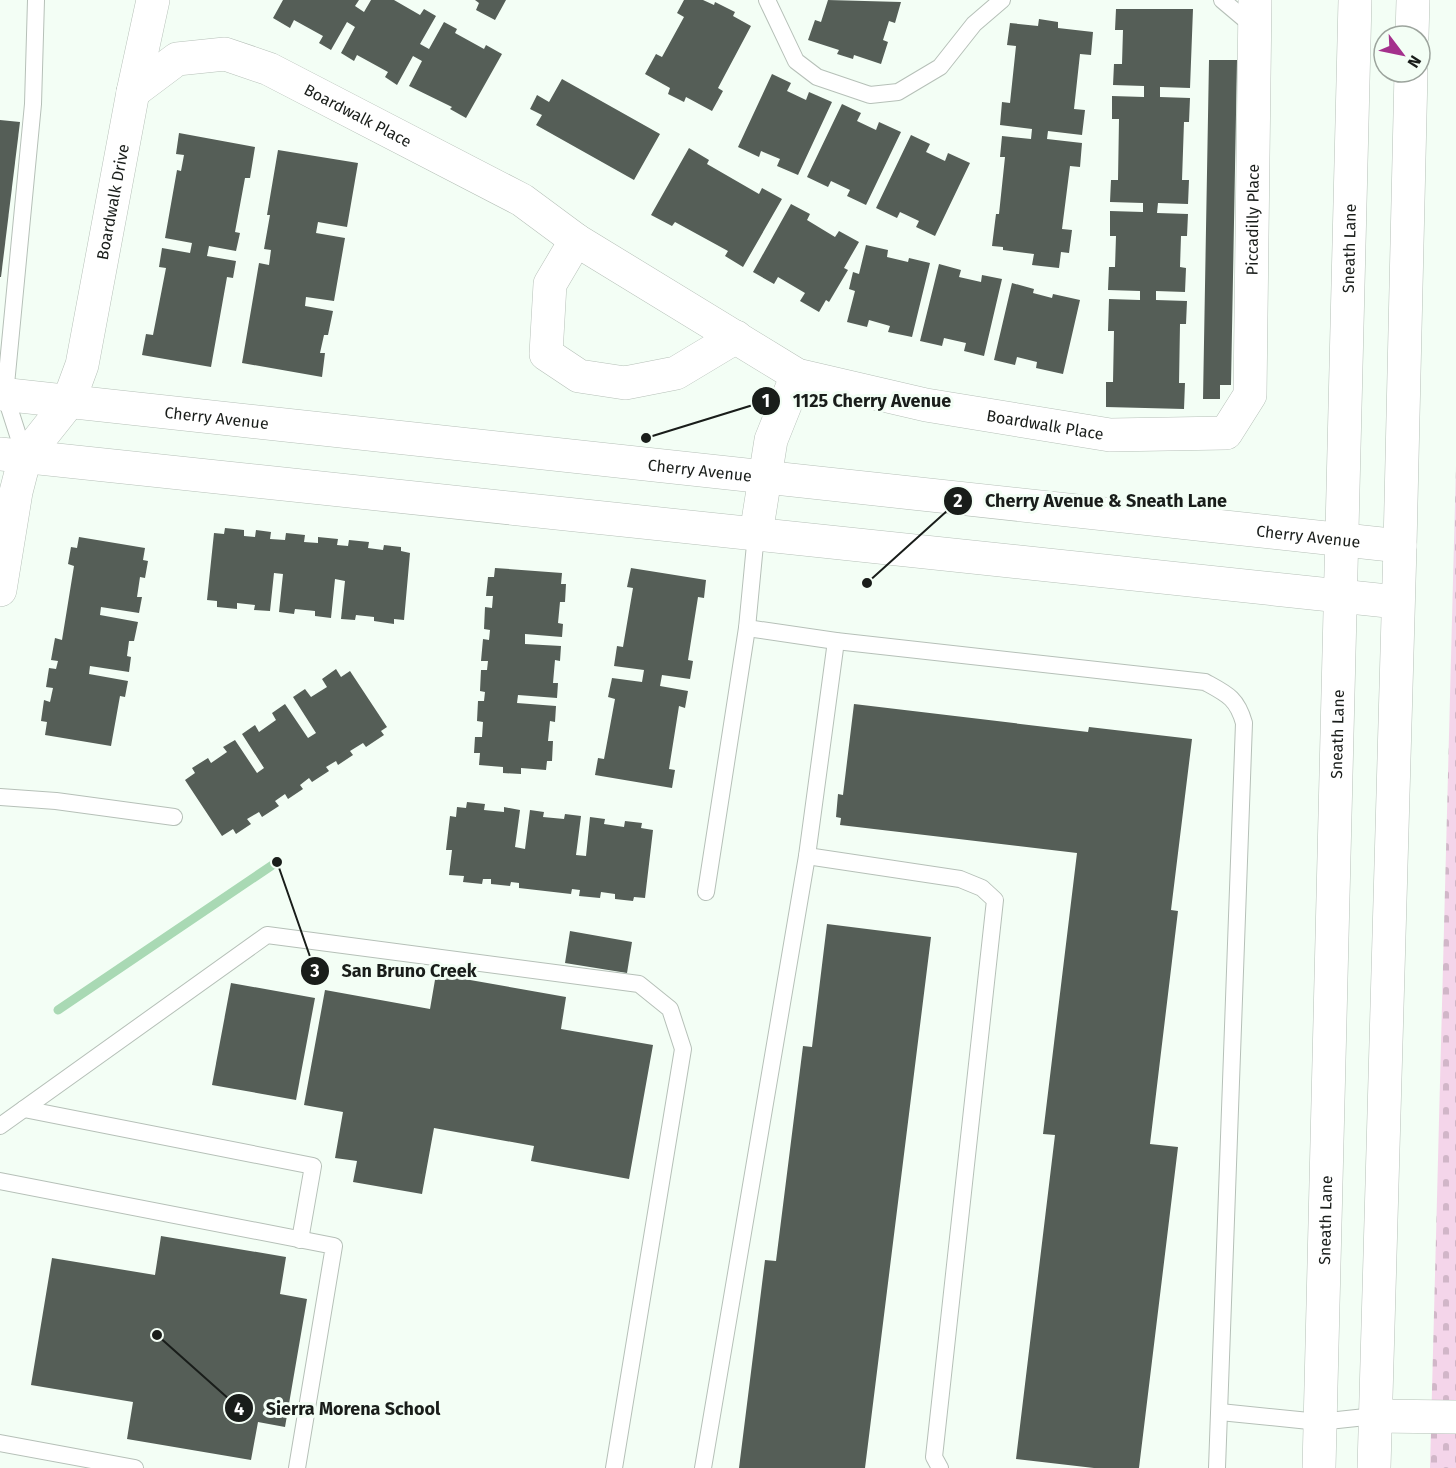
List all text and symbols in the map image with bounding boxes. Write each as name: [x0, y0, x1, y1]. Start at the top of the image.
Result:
north arrow: [1372, 24, 1432, 84]
text: N: [1403, 52, 1425, 71]
street label: Boardwalk Place: [301, 80, 415, 151]
street label: Boardwalk Drive: [93, 142, 133, 261]
street label: Piccadilly Place: [1243, 164, 1263, 275]
street label: Sneath Lane: [1339, 203, 1360, 293]
callout: 1125 Cherry Avenue: [751, 383, 963, 419]
text: 1: [762, 390, 770, 412]
text: 1125 Cherry Avenue: [793, 390, 951, 412]
street label: Cherry Avenue: [164, 403, 270, 433]
street label: Boardwalk Place: [985, 406, 1105, 444]
street label: Cherry Avenue: [647, 455, 753, 486]
callout: Cherry Avenue & Sneath Lane: [943, 483, 1239, 519]
text: 2: [953, 490, 963, 512]
text: Cherry Avenue & Sneath Lane: [985, 490, 1227, 512]
street label: Cherry Avenue: [1255, 521, 1361, 552]
street label: Sneath Lane: [1327, 689, 1348, 779]
callout: San Bruno Creek: [300, 953, 489, 989]
text: 3: [309, 960, 320, 982]
text: San Bruno Creek: [341, 960, 478, 982]
street label: Sneath Lane: [1315, 1175, 1336, 1265]
callout: Sierra Morena School: [224, 1390, 453, 1426]
text: 4: [234, 1398, 244, 1420]
text: Sierra Morena School: [266, 1398, 441, 1420]

